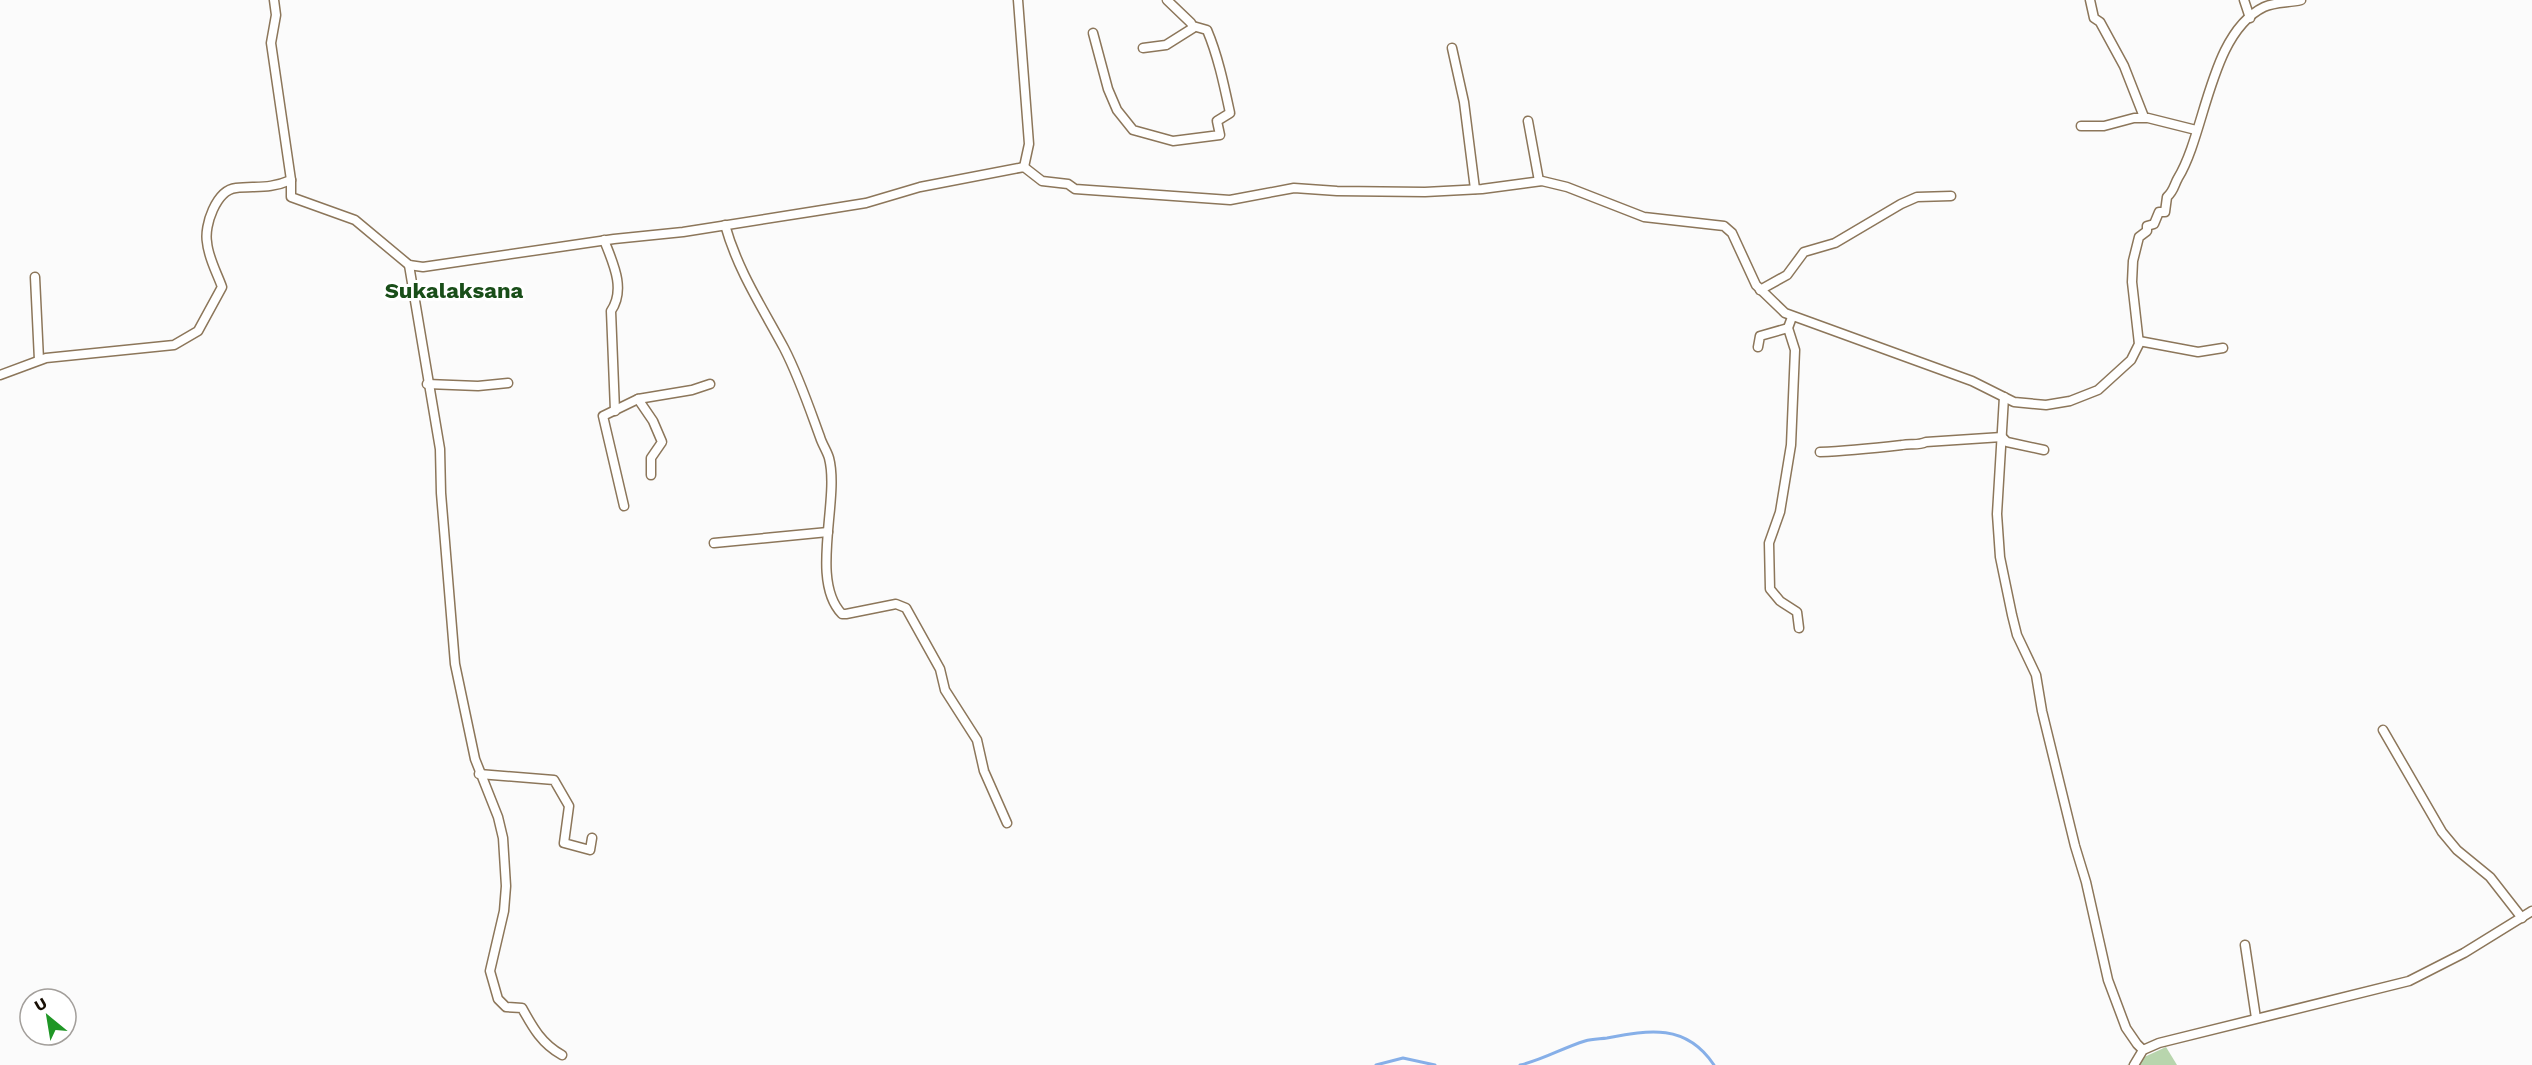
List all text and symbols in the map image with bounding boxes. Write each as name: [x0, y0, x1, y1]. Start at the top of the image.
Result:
district label: Sukalaksana: [385, 278, 524, 303]
north arrow: [18, 987, 78, 1047]
text: U: [31, 993, 50, 1016]

